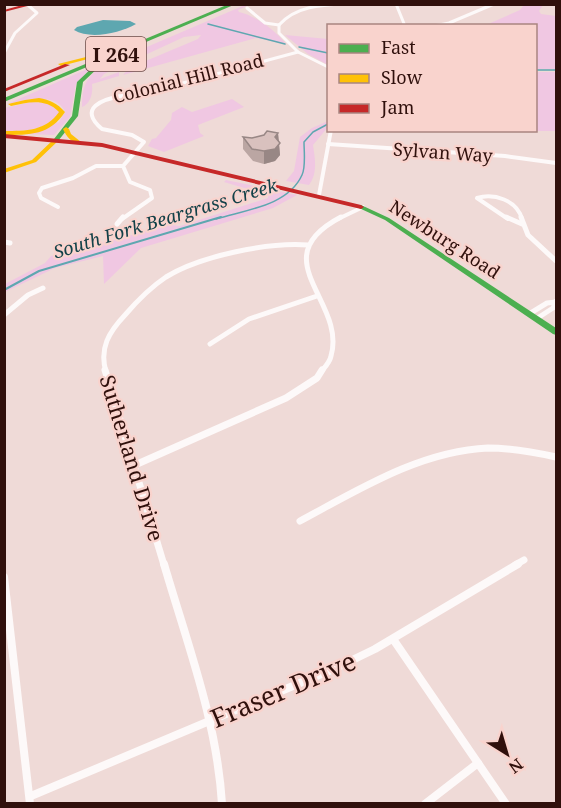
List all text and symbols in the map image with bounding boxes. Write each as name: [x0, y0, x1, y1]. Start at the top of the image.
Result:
legend: [327, 24, 537, 132]
text: Fast: [381, 35, 416, 59]
road number: I 264: [86, 37, 146, 71]
street label: Colonial Hill Road: [110, 48, 266, 108]
text: Slow: [381, 65, 423, 89]
text: Jam: [380, 95, 415, 119]
street label: Sylvan Way: [393, 137, 494, 168]
water label: South Fork Beargrass Creek: [50, 172, 281, 264]
street label: Newburg Road: [385, 194, 505, 284]
street label: Sutherland Drive: [93, 372, 171, 544]
street label: Fraser Drive: [205, 642, 361, 736]
north arrow: [477, 724, 537, 784]
text: N: [504, 753, 528, 779]

